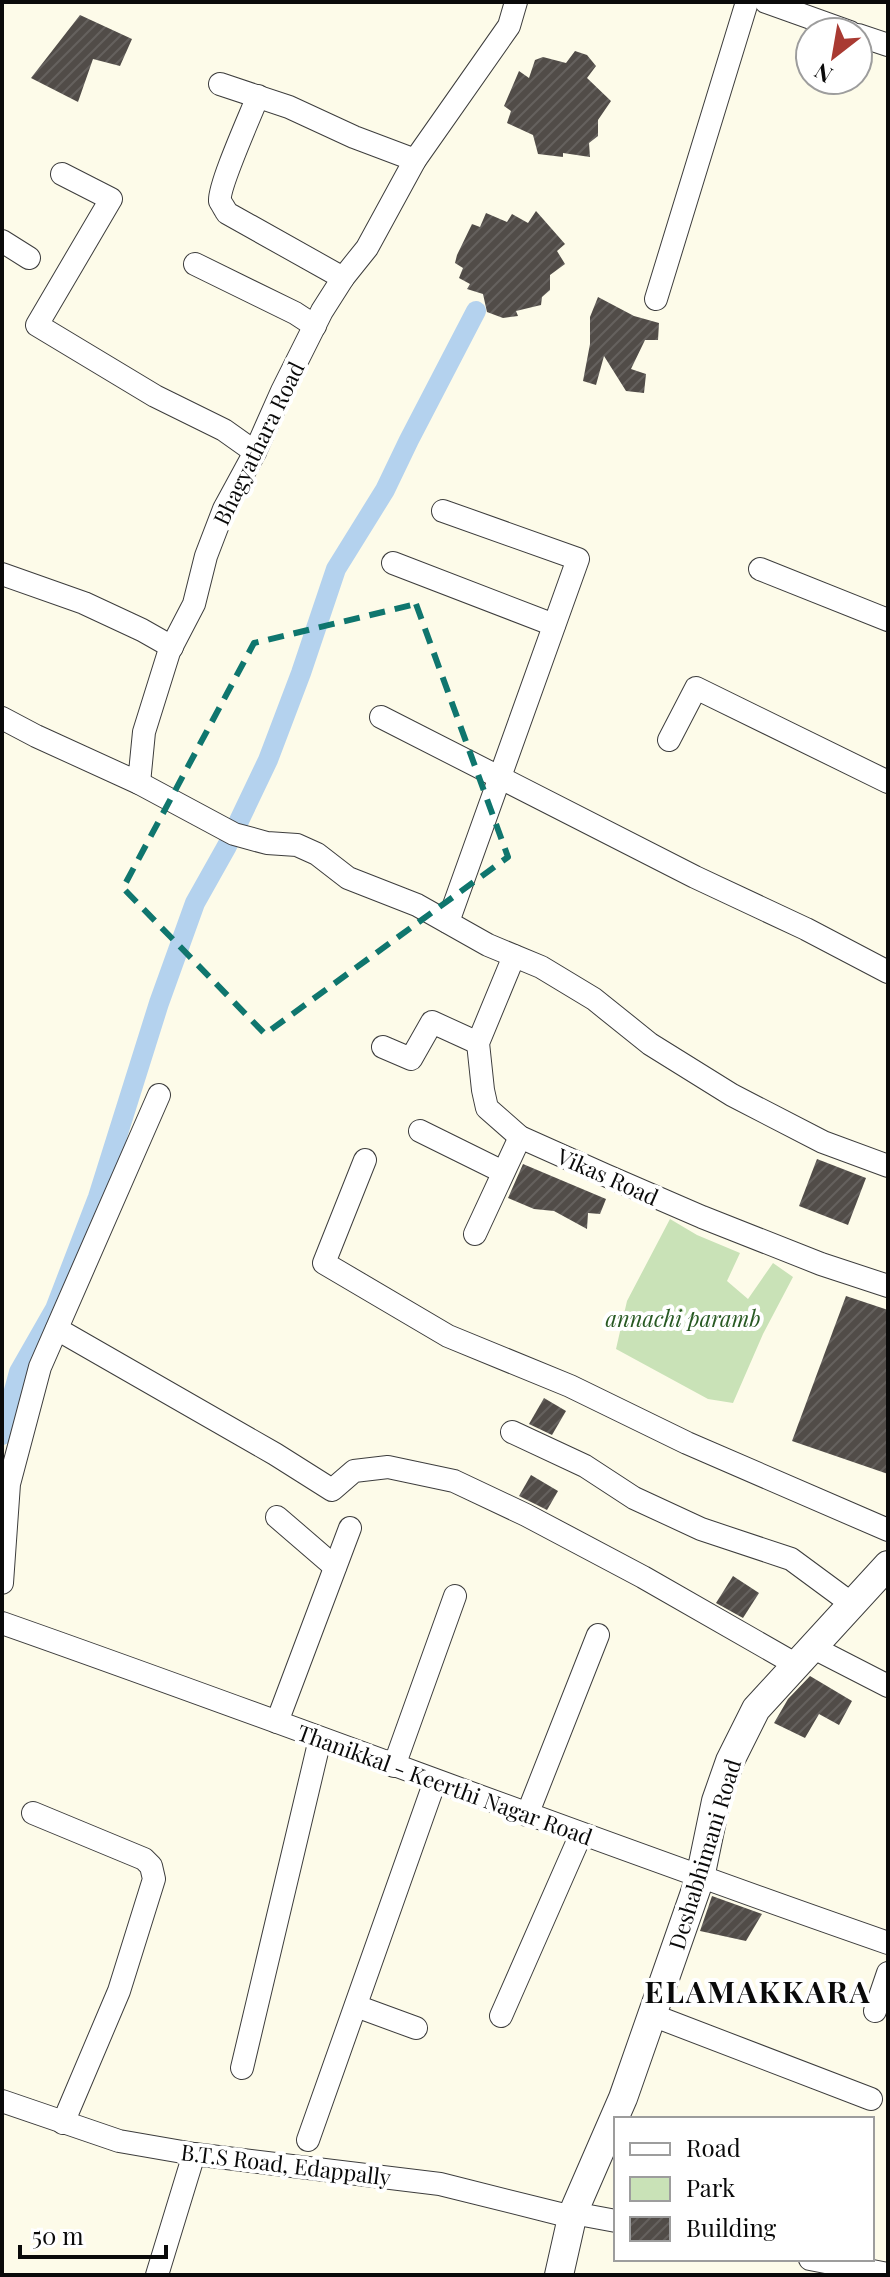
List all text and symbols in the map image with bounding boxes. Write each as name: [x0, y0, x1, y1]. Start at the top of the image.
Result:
north arrow: [794, 16, 874, 96]
text: N: [809, 57, 838, 91]
street label: Bhagyathara Road: [205, 356, 311, 530]
street label: Vikas Road: [552, 1140, 664, 1212]
park label: annachi paramb: [606, 1303, 761, 1333]
street label: Thanikkal - Keerthi Nagar Road: [293, 1717, 597, 1851]
street label: Deshabhimani Road: [661, 1755, 747, 1953]
district label: ELAMAKKARA: [645, 1971, 872, 2011]
legend: [614, 2117, 874, 2261]
text: Road: [686, 2131, 741, 2163]
street label: B.T.S Road, Edappally: [179, 2136, 393, 2192]
text: Park: [686, 2171, 736, 2203]
scale bar: [20, 2209, 166, 2259]
text: Building: [686, 2211, 777, 2243]
text: 50 m: [32, 2219, 84, 2251]

